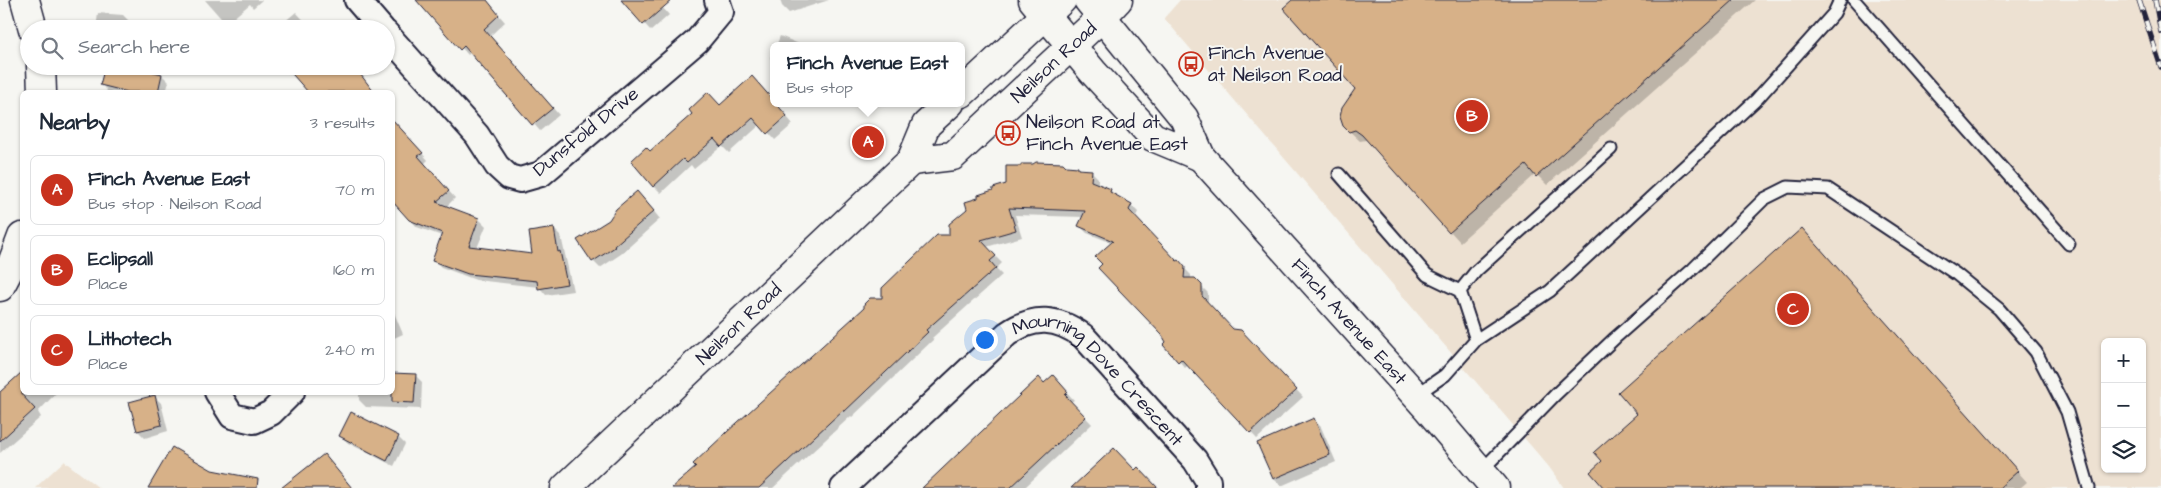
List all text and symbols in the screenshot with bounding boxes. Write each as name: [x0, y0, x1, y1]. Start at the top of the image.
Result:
street label: Neilson Road: [1005, 15, 1103, 109]
search box: [20, 20, 395, 75]
icon: search: [38, 34, 66, 62]
text: Search here: [78, 34, 190, 61]
place label: Finch Avenue at Neilson Road: [1208, 40, 1342, 89]
popup: [770, 42, 965, 107]
text: Finch Avenue East: [786, 50, 949, 77]
bus stop icon: Finch Avenue at Neilson Road: [1178, 51, 1204, 77]
text: Bus stop: [786, 77, 853, 99]
street label: Dunsfold Drive: [527, 81, 645, 183]
pin: B: [1456, 97, 1488, 135]
text: Nearby: [40, 108, 110, 137]
place label: Neilson Road at Finch Avenue East: [1026, 109, 1188, 158]
text: 3 results: [310, 112, 375, 134]
bus stop icon: Neilson Road at Finch Avenue East: [995, 120, 1021, 146]
pin: A: [852, 123, 884, 161]
text: Finch Avenue East: [88, 166, 250, 193]
text: A: [52, 179, 62, 201]
text: 70 m: [335, 179, 374, 201]
text: Bus stop · Neilson Road: [88, 193, 261, 215]
text: Eclipsall: [88, 246, 153, 273]
street label: Finch Avenue East: [1285, 252, 1414, 391]
text: B: [51, 259, 63, 281]
text: 160 m: [333, 259, 374, 281]
text: Place: [88, 273, 128, 295]
street label: Neilson Road: [690, 276, 788, 371]
pin: C: [1777, 290, 1809, 328]
street label: Mourning Dove Crescent: [1007, 307, 1190, 453]
text: Lithotech: [88, 326, 171, 353]
your location: [972, 327, 998, 353]
map controls: [2101, 338, 2146, 473]
button: +: [2101, 338, 2146, 383]
text: C: [51, 339, 63, 361]
text: 240 m: [325, 339, 374, 361]
text: Place: [88, 353, 128, 375]
button: −: [2101, 383, 2146, 428]
button: layers: [2101, 428, 2146, 473]

